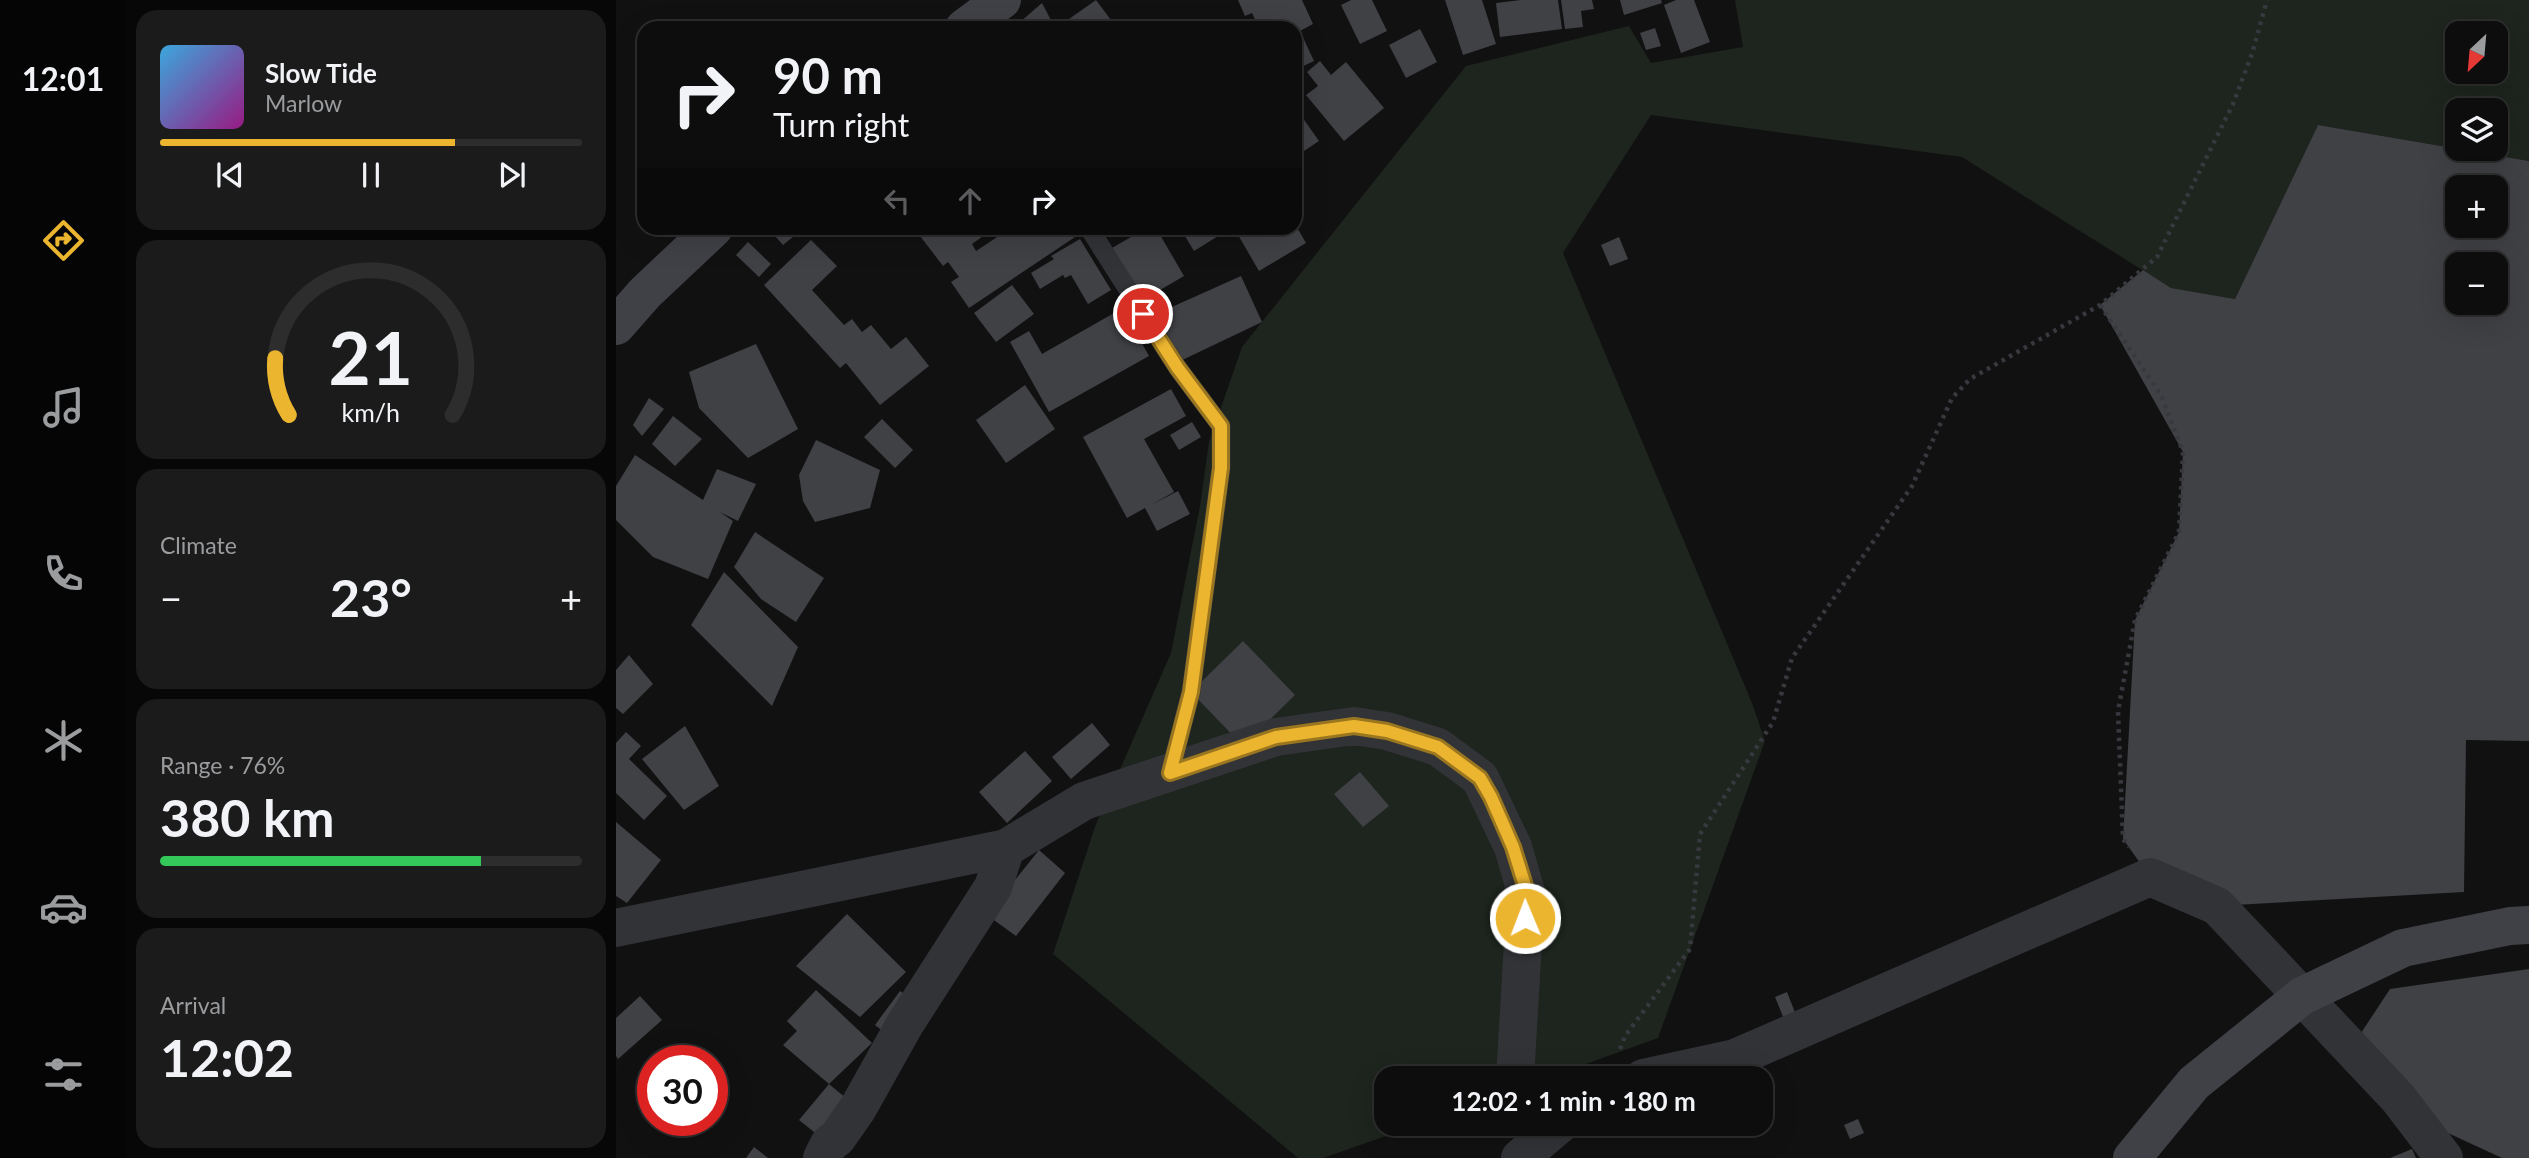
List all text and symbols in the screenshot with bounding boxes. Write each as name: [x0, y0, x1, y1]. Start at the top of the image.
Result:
north arrow: [2445, 21, 2508, 84]
map controls: [2445, 21, 2508, 315]
text: 90 m: [773, 46, 883, 104]
icon: right: [658, 49, 749, 140]
text: Slow Tide: [265, 57, 377, 89]
text: 12:01: [22, 59, 104, 98]
text: Marlow: [265, 89, 342, 117]
button: layers: [2445, 98, 2508, 161]
text: Turn right: [773, 105, 909, 144]
icon: previous: [211, 156, 249, 194]
icon: pause: [352, 156, 390, 194]
icon: next: [493, 156, 531, 194]
button: +: [2445, 175, 2508, 238]
icon: left: [878, 182, 916, 220]
icon: ahead: [951, 182, 989, 220]
icon: right: [1024, 182, 1062, 220]
icon: directions: [39, 216, 88, 265]
button: −: [2445, 252, 2508, 315]
pin: [1113, 284, 1173, 344]
icon: arrive: [1124, 295, 1162, 333]
text: 21: [329, 314, 413, 402]
icon: music: [39, 383, 88, 432]
text: km/h: [342, 397, 400, 427]
text: Climate: [160, 531, 237, 559]
icon: phone: [39, 549, 88, 598]
text: 23°: [330, 566, 412, 628]
text: −: [160, 575, 182, 621]
text: +: [560, 575, 582, 621]
icon: climate: [39, 716, 88, 765]
text: Range · 76%: [160, 751, 285, 779]
text: 380 km: [160, 786, 334, 848]
position arrow: [1488, 881, 1562, 955]
icon: car: [39, 883, 88, 932]
text: Arrival: [160, 991, 226, 1019]
text: 12:02: [160, 1026, 294, 1088]
speed limit sign: 30: [637, 1045, 728, 1136]
icon: filters: [39, 1050, 88, 1099]
text: 12:02 · 1 min · 180 m: [1451, 1085, 1696, 1117]

